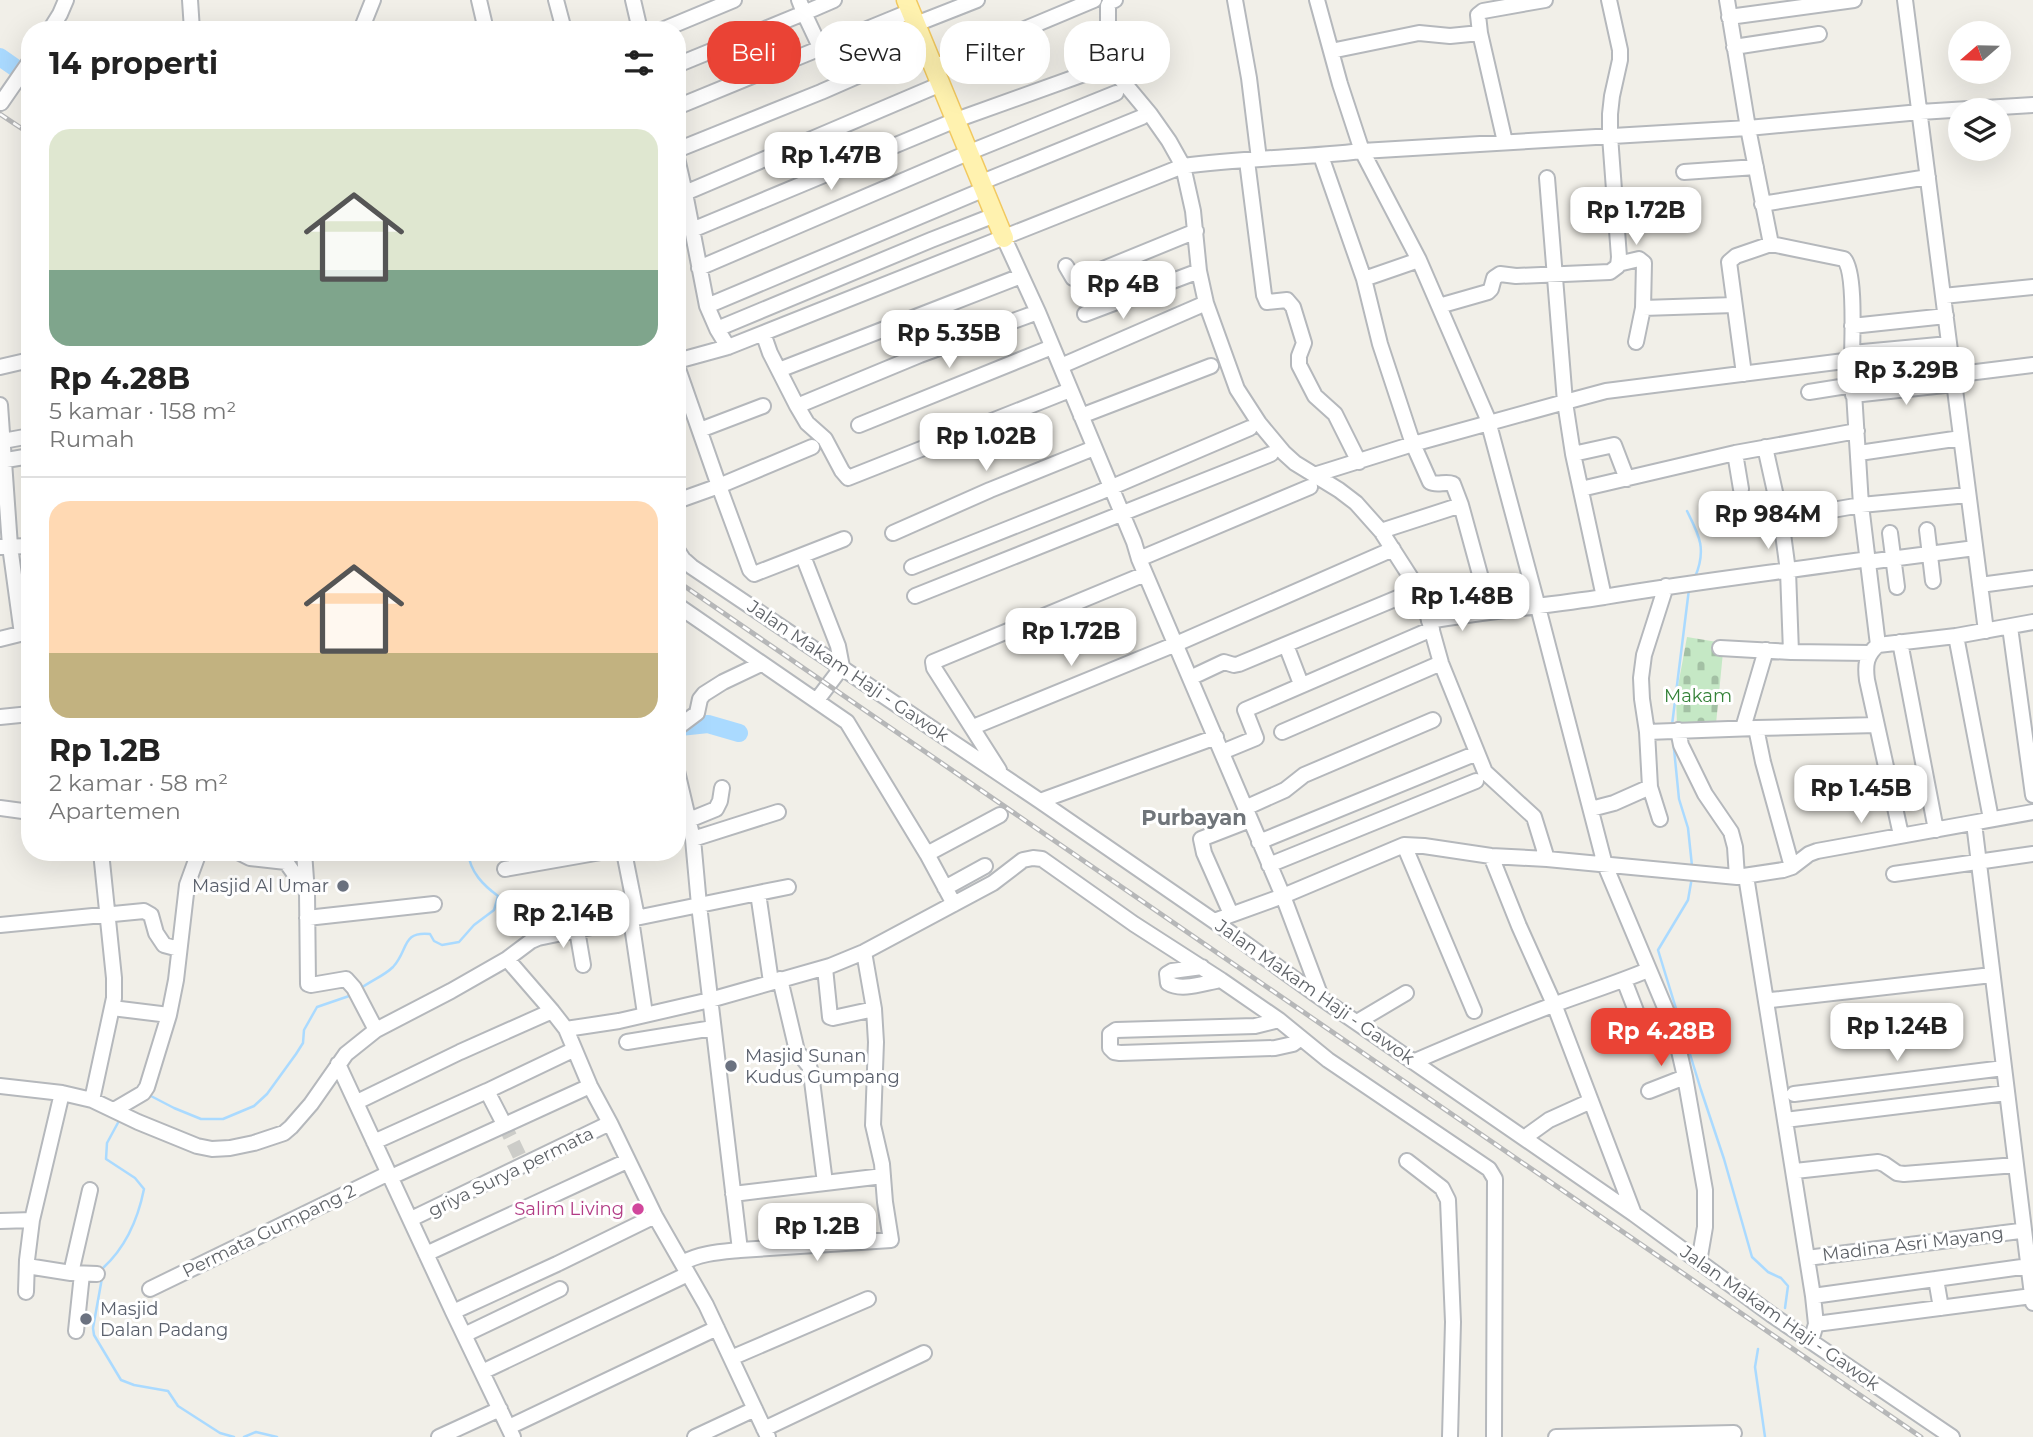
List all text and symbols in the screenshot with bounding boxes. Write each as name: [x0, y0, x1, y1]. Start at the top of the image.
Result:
chip: Beli: [707, 21, 801, 84]
chip: Sewa: [815, 21, 926, 84]
chip: Filter: [940, 21, 1050, 84]
chip: Baru: [1064, 21, 1170, 84]
north arrow: [1948, 21, 2011, 84]
map controls: [1948, 21, 2011, 161]
icon: filters: [620, 44, 658, 82]
text: 14 properti: [49, 45, 218, 82]
button: layers: [1948, 98, 2011, 161]
pin: Rp 1.47B: [759, 132, 903, 192]
text: Rp 1.47B: [780, 141, 882, 169]
icon: home: [291, 174, 417, 300]
pin: Rp 1.72B: [1564, 188, 1708, 247]
text: Rp 1.72B: [1586, 196, 1686, 224]
pin: Rp 4B: [1074, 262, 1172, 321]
text: Rp 4B: [1087, 270, 1159, 298]
pin: Rp 5.35B: [877, 310, 1021, 370]
text: Rp 5.35B: [897, 319, 1001, 347]
pin: Rp 3.29B: [1834, 348, 1978, 407]
text: Rp 3.29B: [1854, 356, 1958, 384]
text: Rp 4.28B: [49, 360, 190, 397]
text: 5 kamar · 158 m²: [49, 397, 237, 425]
pin: Rp 1.02B: [914, 414, 1058, 473]
text: Rp 1.02B: [936, 422, 1036, 450]
text: Rumah: [49, 425, 135, 453]
pin: Rp 984M: [1703, 491, 1833, 551]
text: Rp 984M: [1715, 500, 1821, 528]
icon: home: [291, 546, 417, 672]
pin: Rp 1.48B: [1390, 574, 1534, 633]
text: Rp 1.48B: [1410, 582, 1514, 610]
street label: Jalan Makam Haji - Gawok: [742, 595, 953, 747]
pin: Rp 1.72B: [999, 608, 1143, 668]
text: Rp 1.72B: [1021, 617, 1121, 645]
park label: Makam: [1664, 685, 1732, 707]
text: Rp 1.2B: [49, 732, 161, 769]
pin: Rp 1.45B: [1789, 766, 1933, 825]
text: 2 kamar · 58 m²: [49, 769, 228, 797]
text: Rp 1.45B: [1810, 774, 1912, 802]
text: Apartemen: [49, 797, 181, 825]
district label: Purbayan: [1141, 805, 1247, 830]
place label: Masjid Al Umar: [192, 875, 329, 897]
marker: Masjid Al Umar: [335, 878, 351, 894]
pin: Rp 2.14B: [491, 890, 635, 950]
text: Rp 2.14B: [512, 899, 614, 927]
street label: Jalan Makam Haji - Gawok: [1210, 914, 1419, 1069]
pin: Rp 1.24B: [1825, 1004, 1969, 1063]
pin: Rp 4.28B: [1589, 1009, 1733, 1068]
text: Rp 1.24B: [1846, 1012, 1948, 1040]
text: Rp 4.28B: [1607, 1017, 1715, 1045]
place label: Masjid Sunan Kudus Gumpang: [745, 1045, 900, 1088]
marker: Masjid Sunan Kudus Gumpang: [723, 1058, 739, 1074]
street label: griya Surya permata: [425, 1122, 597, 1222]
street label: Permata Gumpang 2: [179, 1179, 359, 1283]
place label: Salim Living: [514, 1198, 624, 1220]
marker: Salim Living: [630, 1201, 646, 1217]
pin: Rp 1.2B: [752, 1204, 882, 1263]
text: Rp 1.2B: [774, 1212, 860, 1240]
street label: Madina Asri Mayang: [1821, 1222, 2005, 1266]
street label: Jalan Makam Haji - Gawok: [1675, 1240, 1884, 1395]
place label: Masjid Dalan Padang: [100, 1298, 228, 1341]
marker: Masjid Dalan Padang: [78, 1311, 94, 1327]

